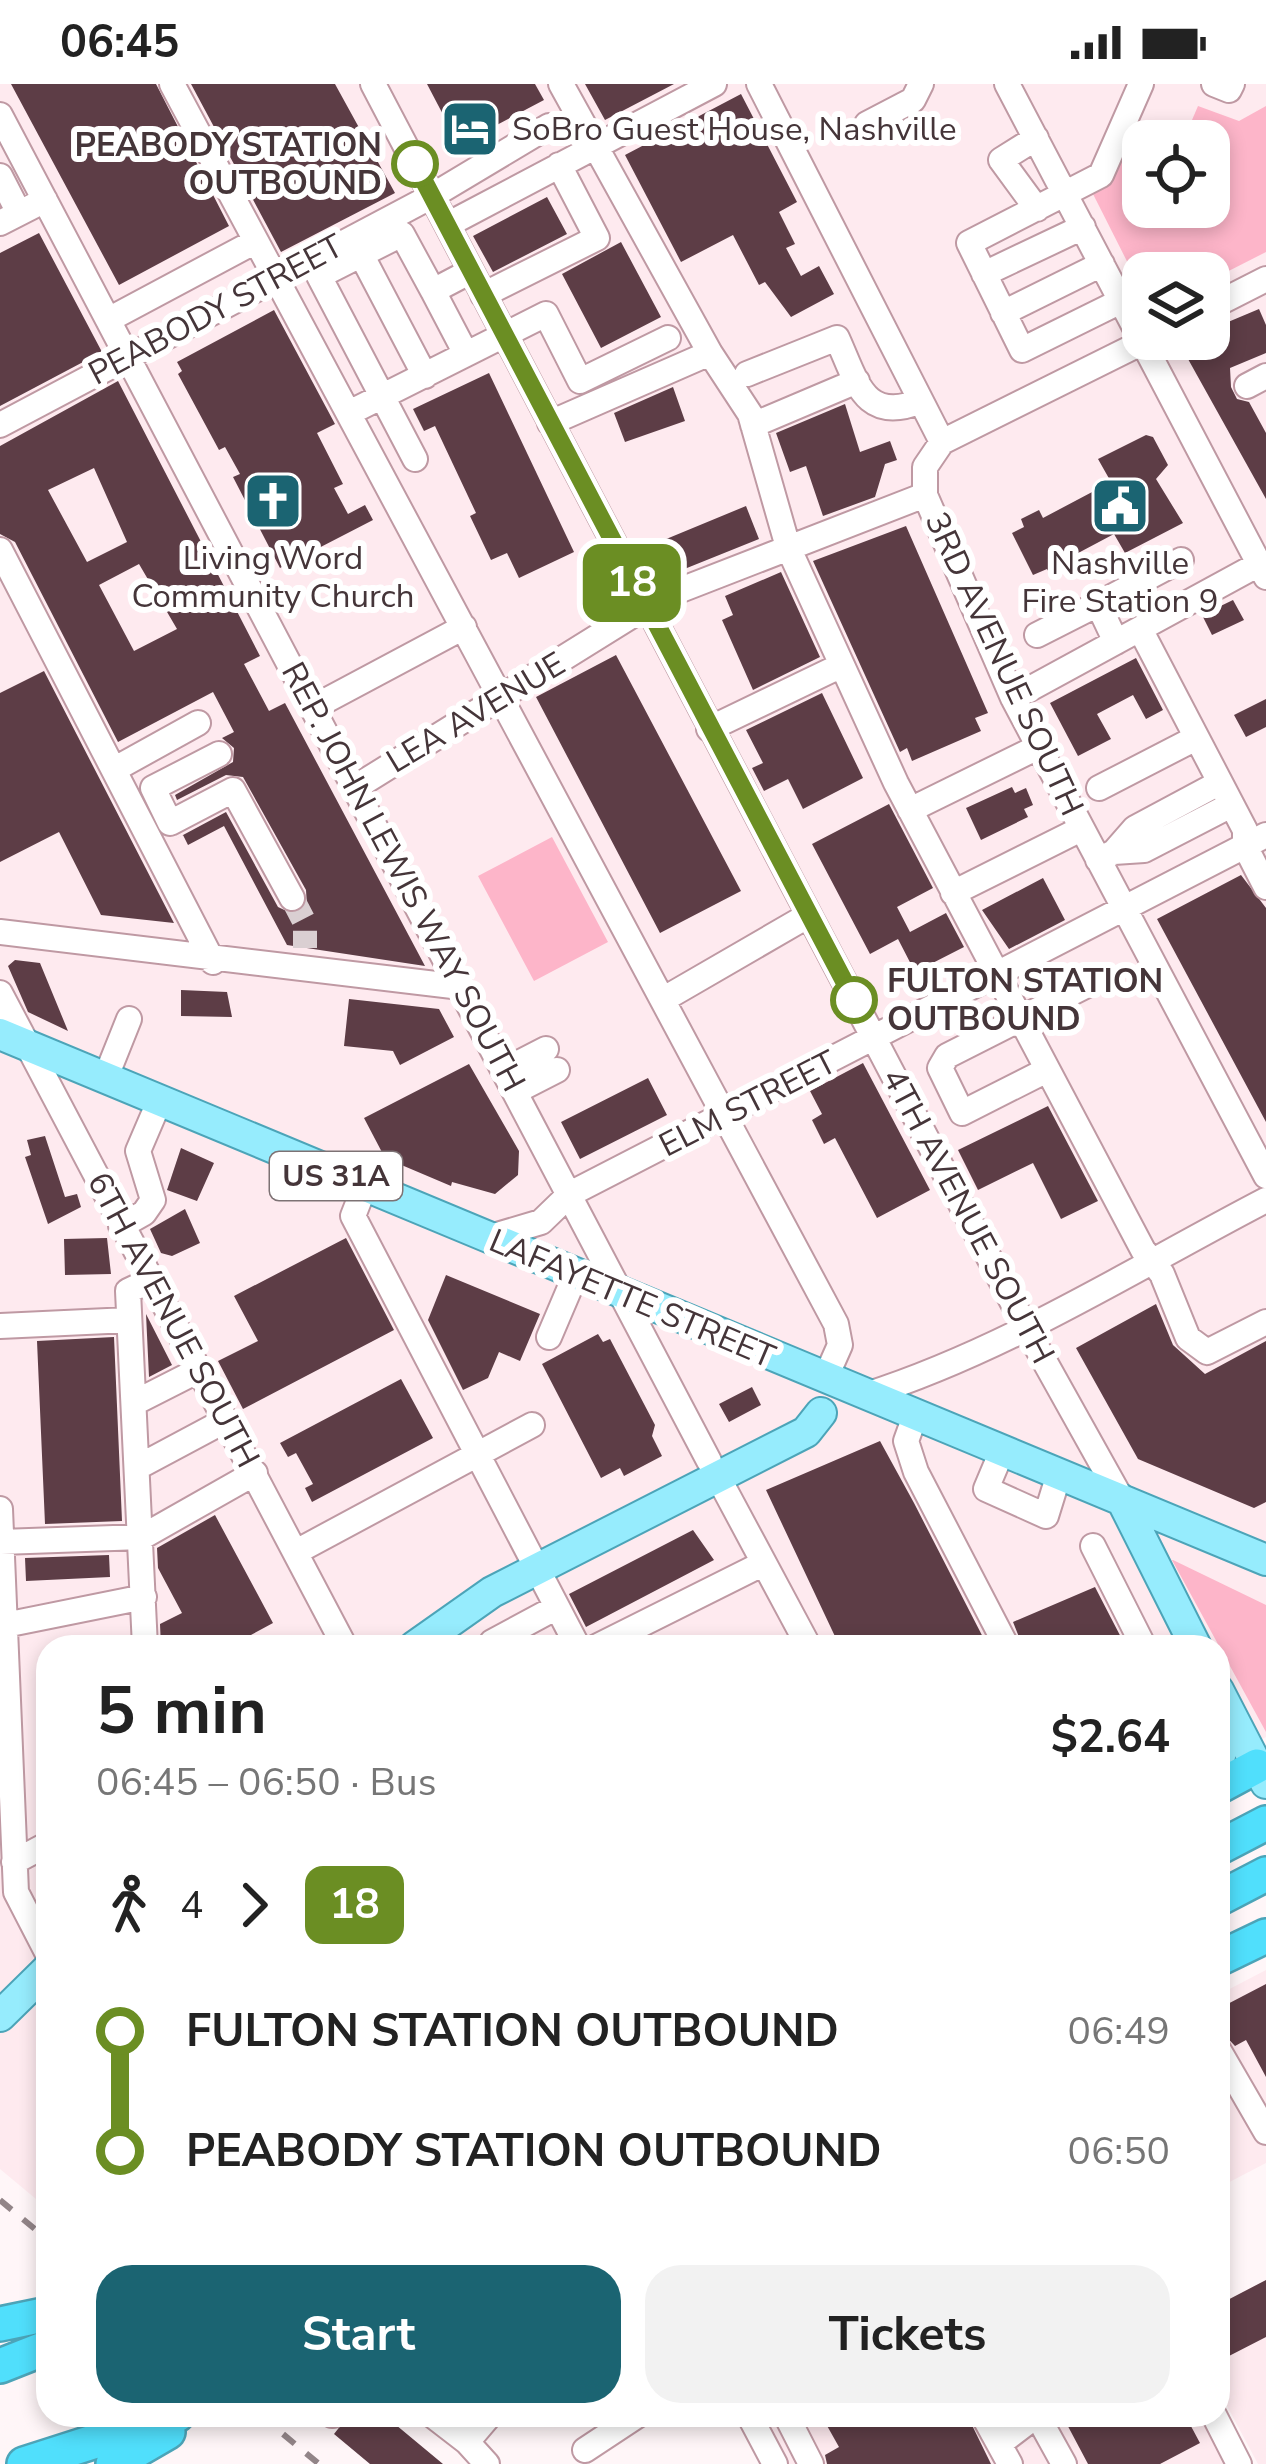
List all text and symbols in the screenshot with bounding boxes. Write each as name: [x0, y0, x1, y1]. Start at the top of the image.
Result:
text: 06:45: [60, 12, 179, 73]
hotel icon: SoBro Guest House, Nashville: [439, 98, 501, 160]
place label: SoBro Guest House, Nashville: [512, 107, 957, 152]
map controls: [1122, 120, 1230, 360]
button: locate: [1122, 120, 1230, 228]
place label: PEABODY STATION OUTBOUND: [74, 123, 382, 206]
marker: PEABODY STATION OUTBOUND: [393, 142, 437, 186]
street label: PEABODY STREET: [81, 224, 351, 396]
button: layers: [1122, 252, 1230, 360]
church icon: Living Word Community Church: [242, 470, 304, 532]
public building icon: Nashville Fire Station 9: [1089, 475, 1151, 537]
street label: 3RD AVENUE SOUTH: [914, 505, 1094, 823]
place label: Living Word Community Church: [131, 536, 415, 619]
place label: Nashville Fire Station 9: [1021, 541, 1219, 624]
line badge: 18: [578, 544, 686, 622]
text: 18: [607, 554, 657, 611]
street label: LEA AVENUE: [378, 642, 574, 784]
street label: REP. JOHN LEWIS WAY SOUTH: [270, 654, 536, 1100]
place label: FULTON STATION OUTBOUND: [887, 959, 1163, 1042]
marker: FULTON STATION OUTBOUND: [832, 978, 876, 1022]
street label: ELM STREET: [652, 1040, 845, 1168]
street label: 4TH AVENUE SOUTH: [871, 1061, 1065, 1371]
road number: US 31A: [270, 1152, 402, 1200]
street label: 6TH AVENUE SOUTH: [76, 1165, 270, 1475]
street label: LAFAYETTE STREET: [482, 1219, 782, 1380]
text: 5 min: [96, 1666, 267, 1756]
text: $2.64: [1051, 1707, 1170, 1768]
text: 06:45 – 06:50 · Bus: [96, 1756, 436, 1809]
icon: walk: [96, 1872, 162, 1938]
icon: forward: [221, 1872, 287, 1938]
text: 18: [329, 1876, 380, 1933]
text: 4: [180, 1879, 203, 1932]
text: FULTON STATION OUTBOUND: [186, 2001, 839, 2062]
text: 06:49: [1068, 2005, 1170, 2058]
text: PEABODY STATION OUTBOUND: [186, 2121, 881, 2182]
text: 06:50: [1068, 2125, 1170, 2178]
button: Start: [96, 2265, 621, 2403]
button: Tickets: [645, 2265, 1170, 2403]

